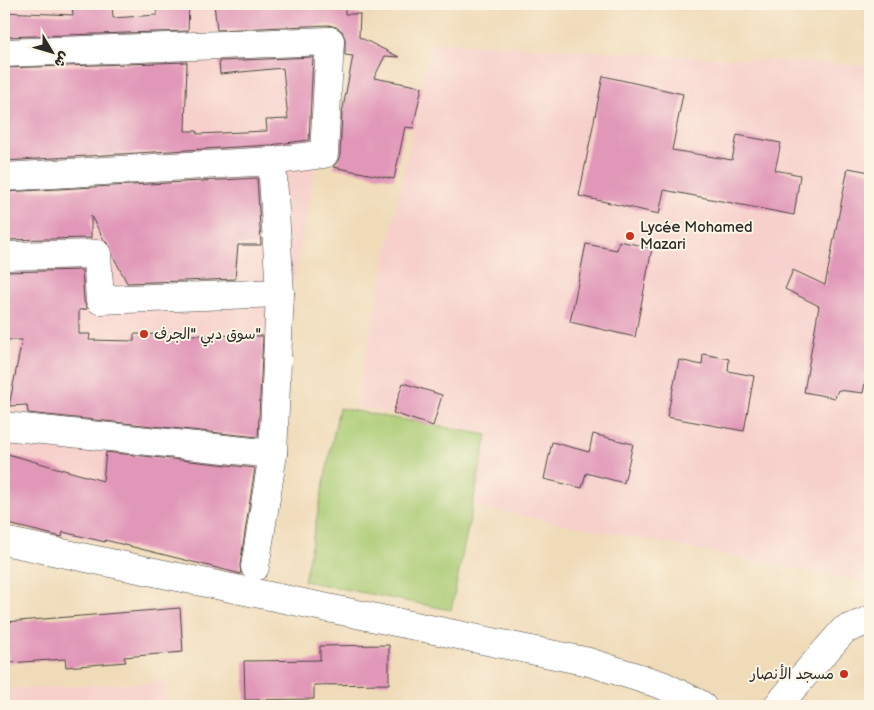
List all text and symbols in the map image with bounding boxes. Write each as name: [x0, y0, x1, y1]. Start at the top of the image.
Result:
north arrow: [28, 28, 78, 78]
text: ش: [50, 48, 73, 71]
place label: Lycée Mohamed Mazari: [640, 218, 753, 254]
marker: Lycée Mohamed Mazari: [624, 230, 636, 242]
place label: سوق دبي "الجرف": [154, 325, 261, 347]
marker: سوق دبي "الجرف": [138, 328, 150, 340]
place label: مسجد الأنصار: [749, 664, 834, 684]
marker: مسجد الأنصار: [838, 668, 850, 680]

